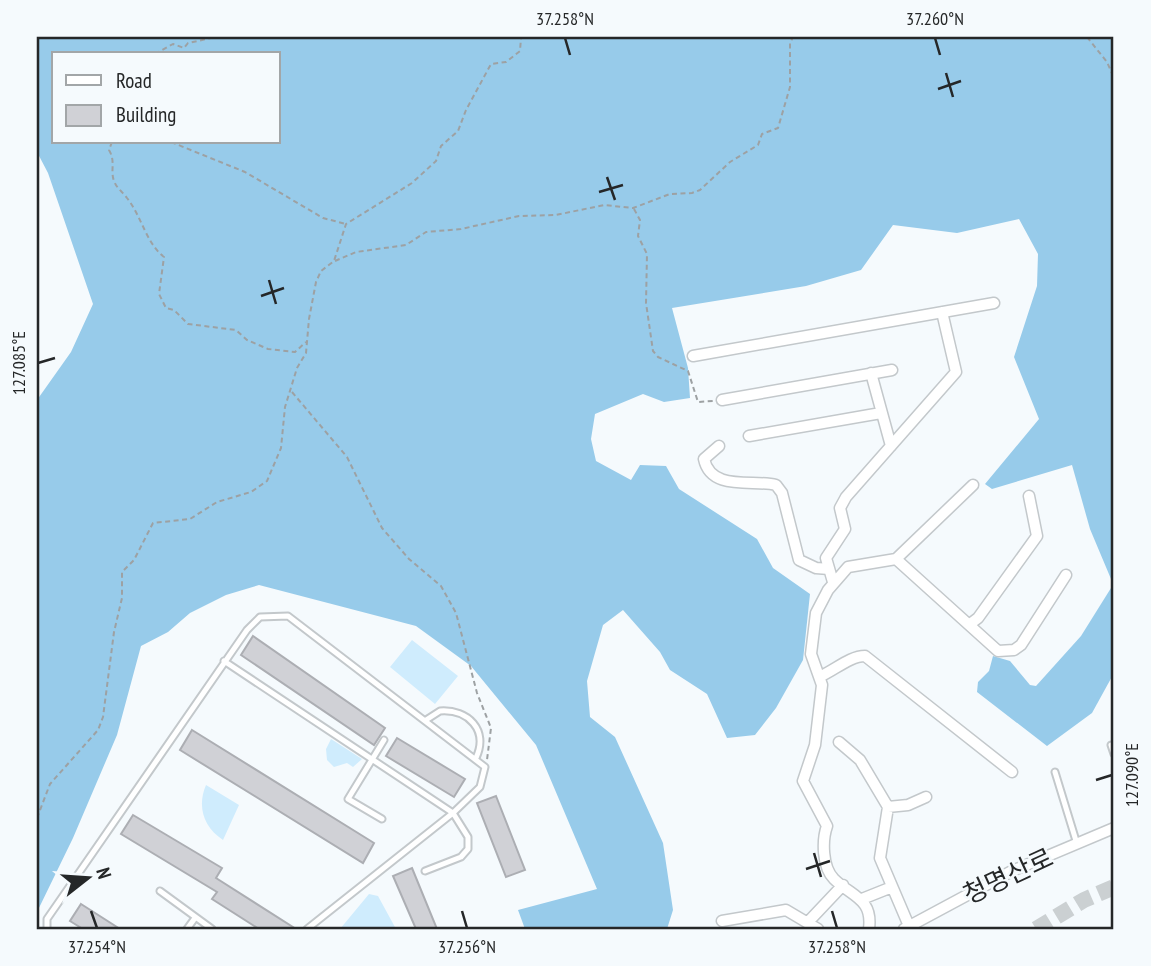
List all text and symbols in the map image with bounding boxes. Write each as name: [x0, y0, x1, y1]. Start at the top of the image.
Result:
text: 37.258°N: [536, 7, 594, 30]
text: 37.260°N: [906, 7, 964, 30]
legend: [52, 52, 280, 144]
text: Road: [116, 67, 152, 94]
text: Building: [116, 101, 176, 128]
text: 127.085°E: [7, 331, 30, 395]
text: 127.090°E: [1120, 743, 1143, 807]
street label: 청명산로: [957, 840, 1058, 911]
north arrow: [52, 844, 122, 914]
text: N: [91, 865, 117, 881]
text: 37.254°N: [68, 935, 126, 958]
text: 37.256°N: [438, 935, 496, 958]
text: 37.258°N: [808, 935, 866, 958]

